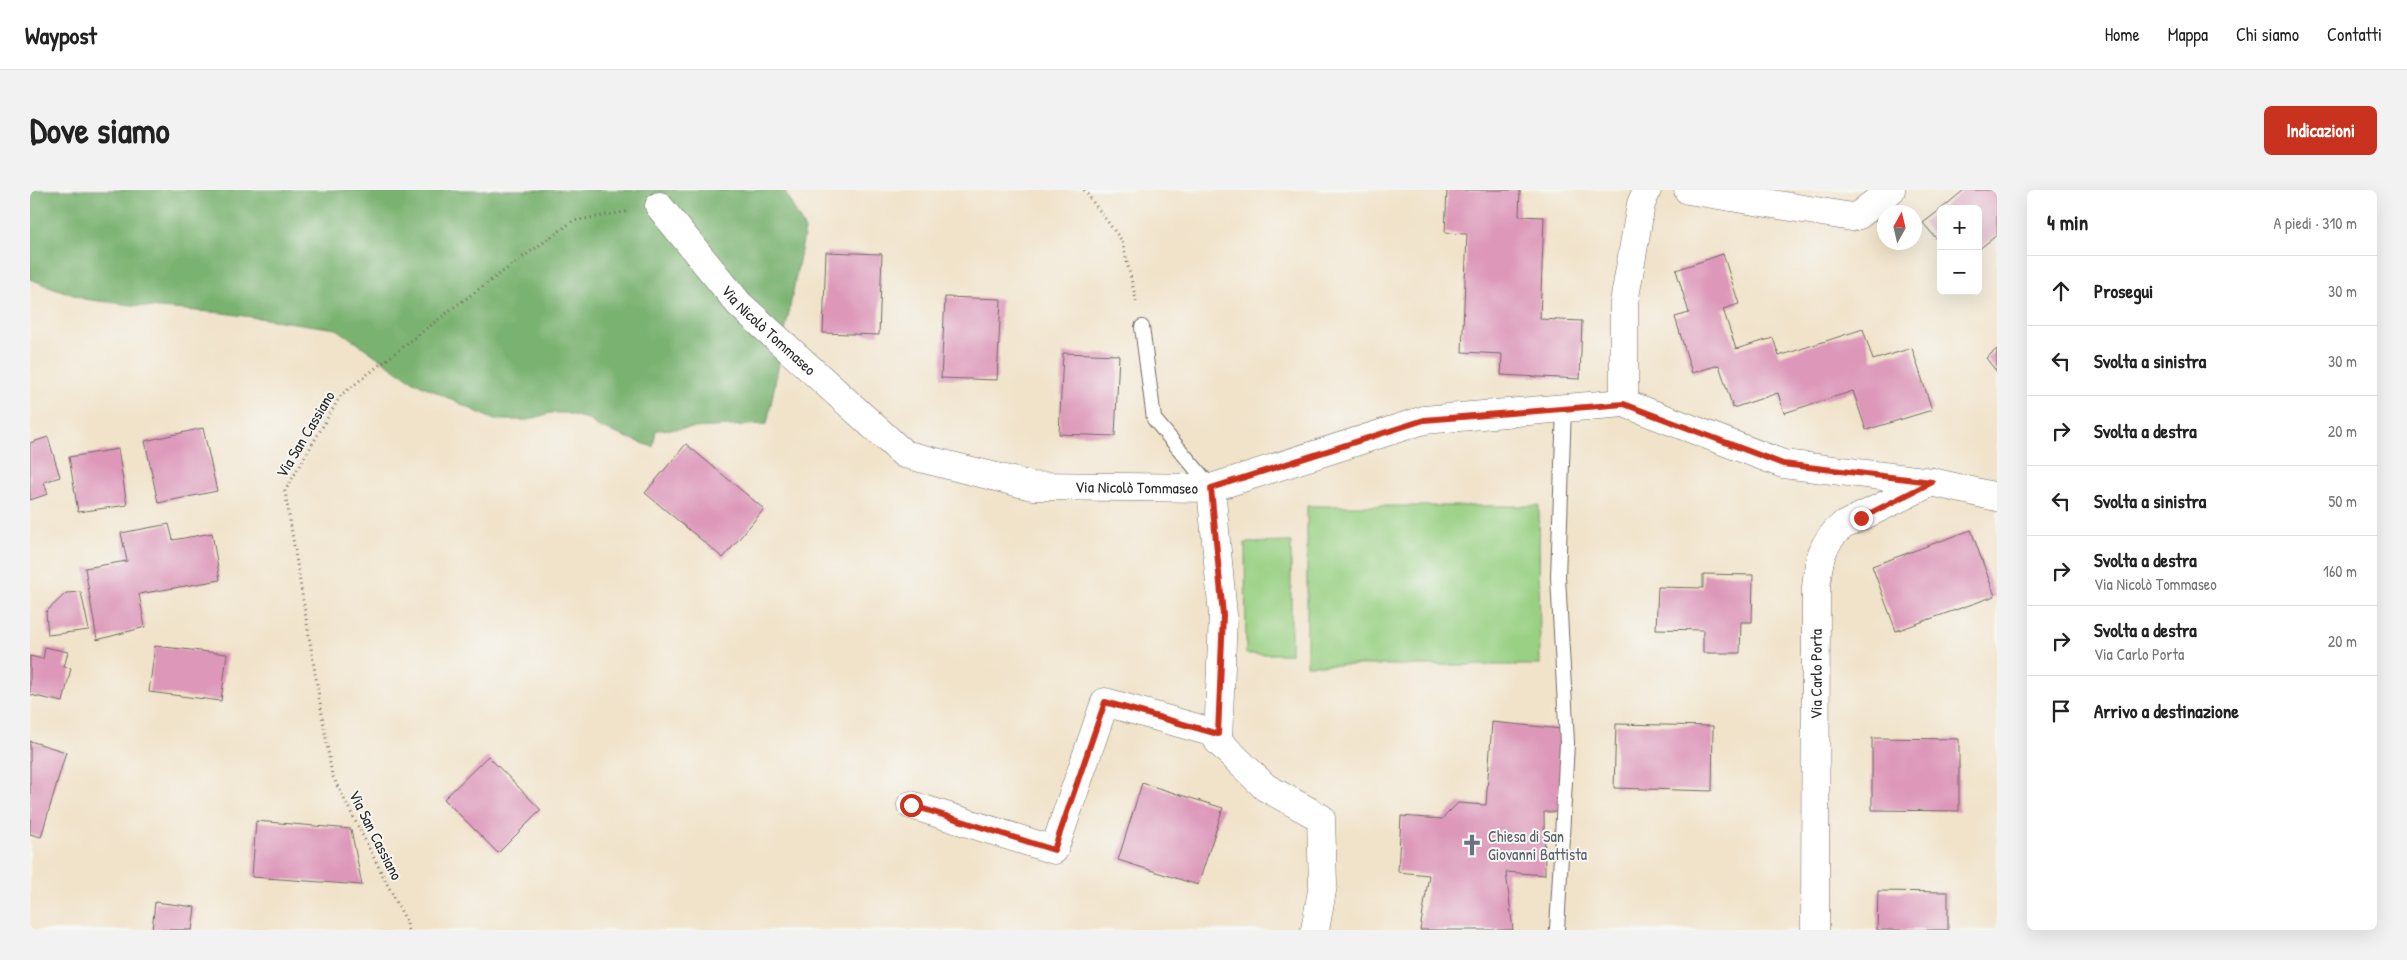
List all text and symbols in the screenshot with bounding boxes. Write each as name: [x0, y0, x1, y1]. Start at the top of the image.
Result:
text: Waypost: [25, 19, 97, 51]
text: Home: [2105, 22, 2140, 47]
text: Mappa: [2168, 22, 2208, 47]
text: Chi siamo: [2236, 22, 2299, 47]
text: Contatti: [2327, 22, 2382, 47]
button: Indicazioni: [2264, 106, 2377, 155]
text: Dove siamo: [30, 107, 170, 154]
north arrow: [1877, 205, 1922, 250]
map controls: [1937, 205, 1982, 295]
button: +: [1937, 205, 1982, 250]
text: 4 min: [2047, 208, 2088, 237]
text: A piedi · 310 m: [2274, 212, 2357, 234]
button: −: [1937, 250, 1982, 295]
icon: ahead: [2047, 277, 2075, 305]
text: Prosegui: [2094, 278, 2153, 304]
street label: Via Nicolò Tommaseo: [717, 280, 821, 380]
text: 30 m: [2328, 280, 2357, 302]
icon: left: [2047, 347, 2075, 375]
text: Svolta a sinistra: [2094, 348, 2206, 374]
text: 30 m: [2328, 350, 2357, 372]
street label: Via San Cassiano: [270, 386, 340, 482]
icon: right: [2047, 417, 2075, 445]
text: Svolta a destra: [2094, 418, 2197, 444]
text: 20 m: [2328, 420, 2357, 442]
street label: Via Nicolò Tommaseo: [1075, 475, 1199, 499]
icon: left: [2047, 487, 2075, 515]
text: Svolta a sinistra: [2094, 488, 2206, 514]
text: 50 m: [2329, 490, 2357, 512]
route end: [1850, 507, 1873, 530]
text: Svolta a destra: [2094, 547, 2197, 573]
icon: right: [2047, 557, 2075, 585]
text: 160 m: [2323, 560, 2357, 582]
text: Via Nicolò Tommaseo: [2094, 573, 2217, 595]
text: Svolta a destra: [2094, 617, 2197, 643]
icon: right: [2047, 627, 2075, 655]
street label: Via Carlo Porta: [1805, 629, 1827, 719]
text: 20 m: [2328, 630, 2357, 652]
text: Via Carlo Porta: [2094, 643, 2184, 665]
icon: arrive: [2047, 697, 2075, 725]
text: Arrivo a destinazione: [2094, 698, 2239, 724]
street label: Via San Cassiano: [344, 786, 408, 884]
route start: [900, 794, 923, 817]
place label: Chiesa di San Giovanni Battista: [1488, 825, 1587, 865]
church icon: Chiesa di San Giovanni Battista: [1459, 832, 1485, 858]

